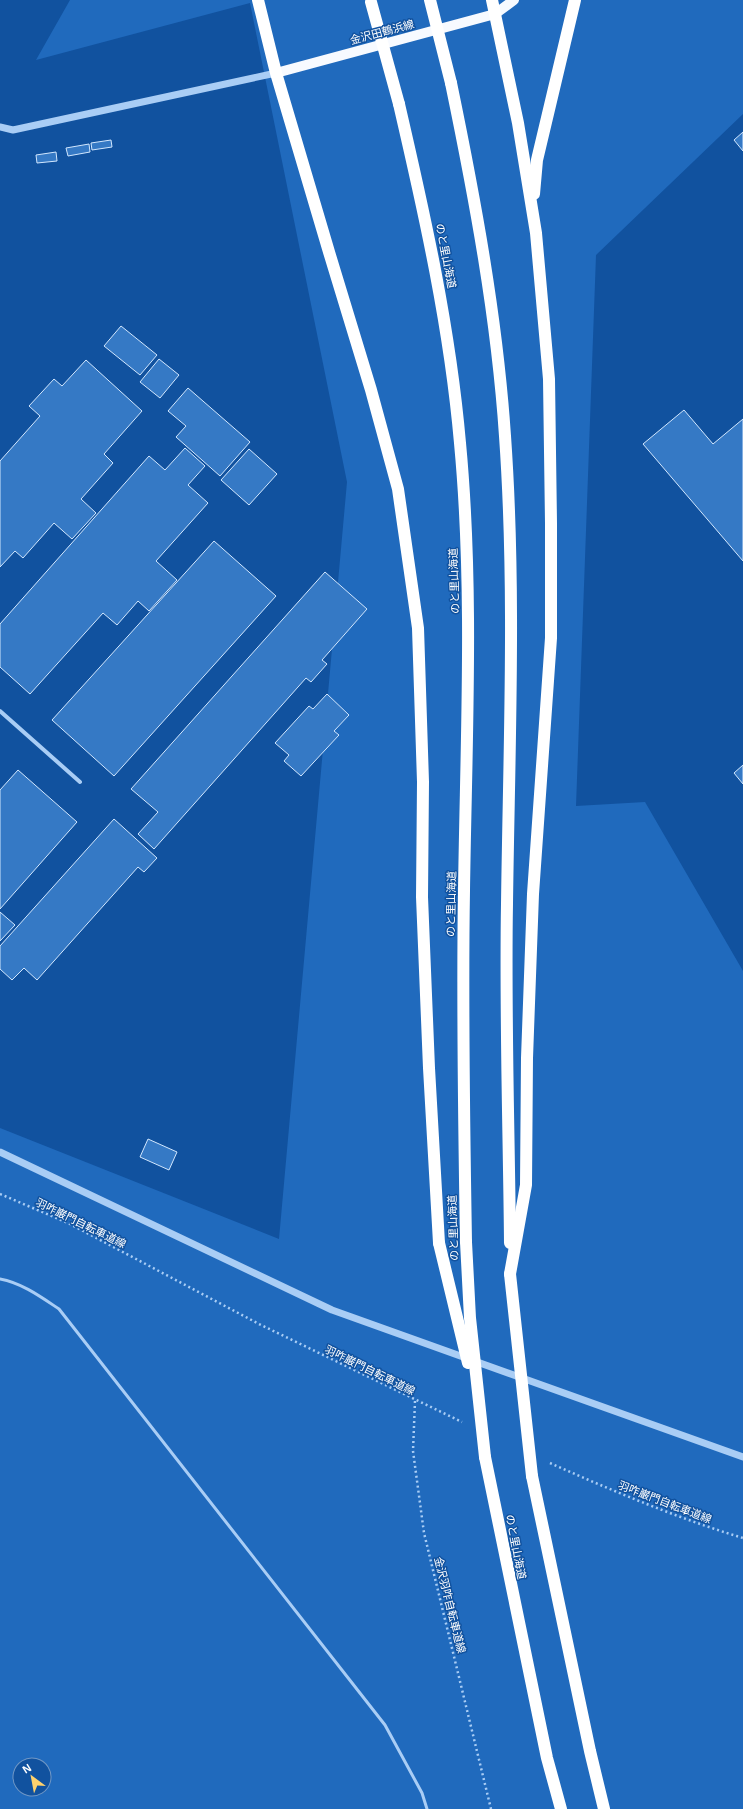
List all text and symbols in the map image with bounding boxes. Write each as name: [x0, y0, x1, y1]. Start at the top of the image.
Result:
street label: 金沢田鶴浜線: [349, 18, 415, 46]
street label: のと里山海道: [434, 222, 458, 290]
street label: のと里山海道: [447, 548, 461, 614]
street label: のと里山海道: [444, 871, 458, 937]
street label: のと里山海道: [446, 1195, 460, 1261]
street label: 羽咋巌門自転車道線: [34, 1196, 128, 1250]
street label: 羽咋巌門自転車道線: [323, 1343, 417, 1397]
street label: 羽咋巌門自転車道線: [617, 1479, 713, 1525]
street label: のと里山海道: [504, 1513, 528, 1581]
street label: 金沢羽咋自転車道線: [432, 1556, 468, 1654]
north arrow: [12, 1757, 52, 1797]
text: N: [20, 1761, 33, 1776]

